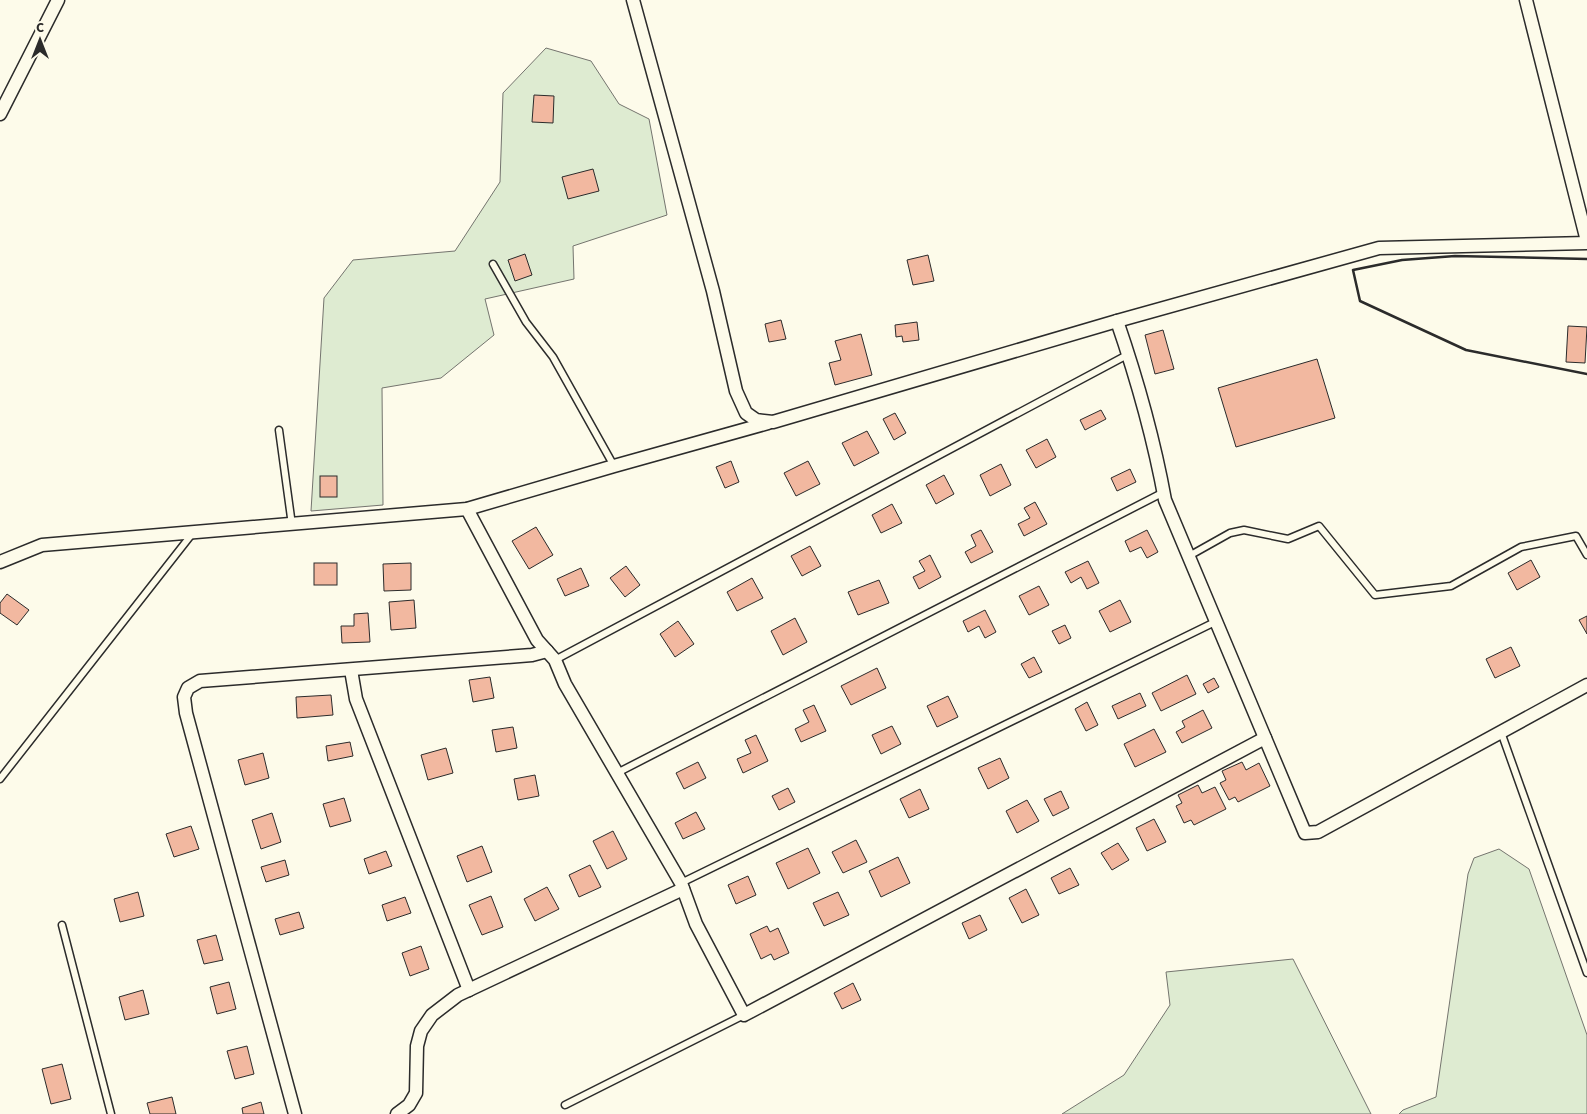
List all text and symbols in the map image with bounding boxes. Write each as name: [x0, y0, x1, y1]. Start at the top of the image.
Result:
north arrow: [15, 15, 65, 65]
text: С: [36, 18, 44, 38]

